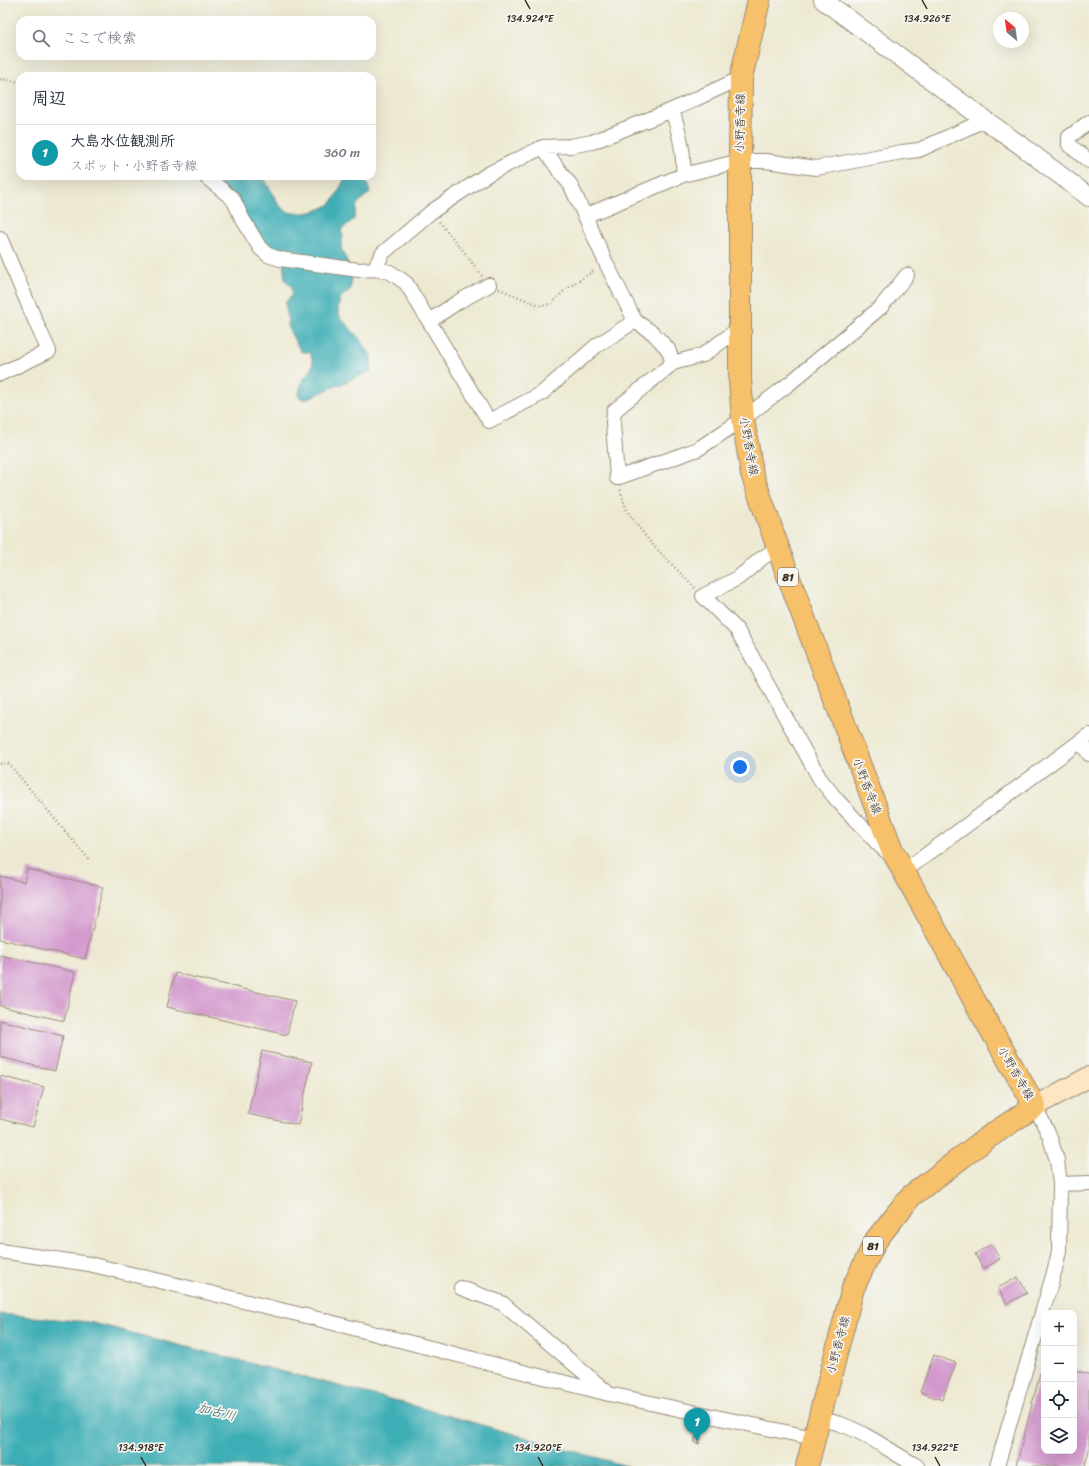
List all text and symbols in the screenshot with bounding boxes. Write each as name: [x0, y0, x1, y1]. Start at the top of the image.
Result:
text: 134.924°E: [506, 10, 555, 28]
text: 134.926°E: [904, 10, 952, 28]
north arrow: [993, 12, 1029, 48]
search box: [16, 16, 376, 60]
text: ここで検索: [62, 25, 137, 51]
icon: search: [30, 27, 52, 49]
text: 周辺: [32, 83, 66, 113]
street label: 小野香寺線: [728, 93, 752, 153]
text: 大島水位観測所: [70, 128, 175, 154]
text: 1: [42, 141, 48, 164]
text: 360 m: [324, 141, 360, 164]
text: スポット · 小野香寺線: [70, 154, 197, 177]
street label: 小野香寺線: [733, 415, 765, 477]
road number: 81: [778, 568, 798, 586]
street label: 小野香寺線: [846, 754, 888, 818]
your location: [730, 757, 750, 777]
street label: 小野香寺線: [991, 1042, 1041, 1104]
road number: 81: [863, 1237, 883, 1255]
map controls: [1041, 1310, 1077, 1454]
button: +: [1041, 1310, 1077, 1346]
street label: 小野香寺線: [820, 1313, 856, 1377]
button: −: [1041, 1346, 1077, 1382]
button: locate: [1041, 1382, 1077, 1418]
water label: 加古川: [195, 1396, 239, 1427]
pin: 1: [684, 1408, 710, 1441]
button: layers: [1041, 1418, 1077, 1454]
text: 134.918°E: [118, 1439, 165, 1457]
text: 134.920°E: [514, 1439, 563, 1457]
text: 134.922°E: [912, 1439, 960, 1457]

